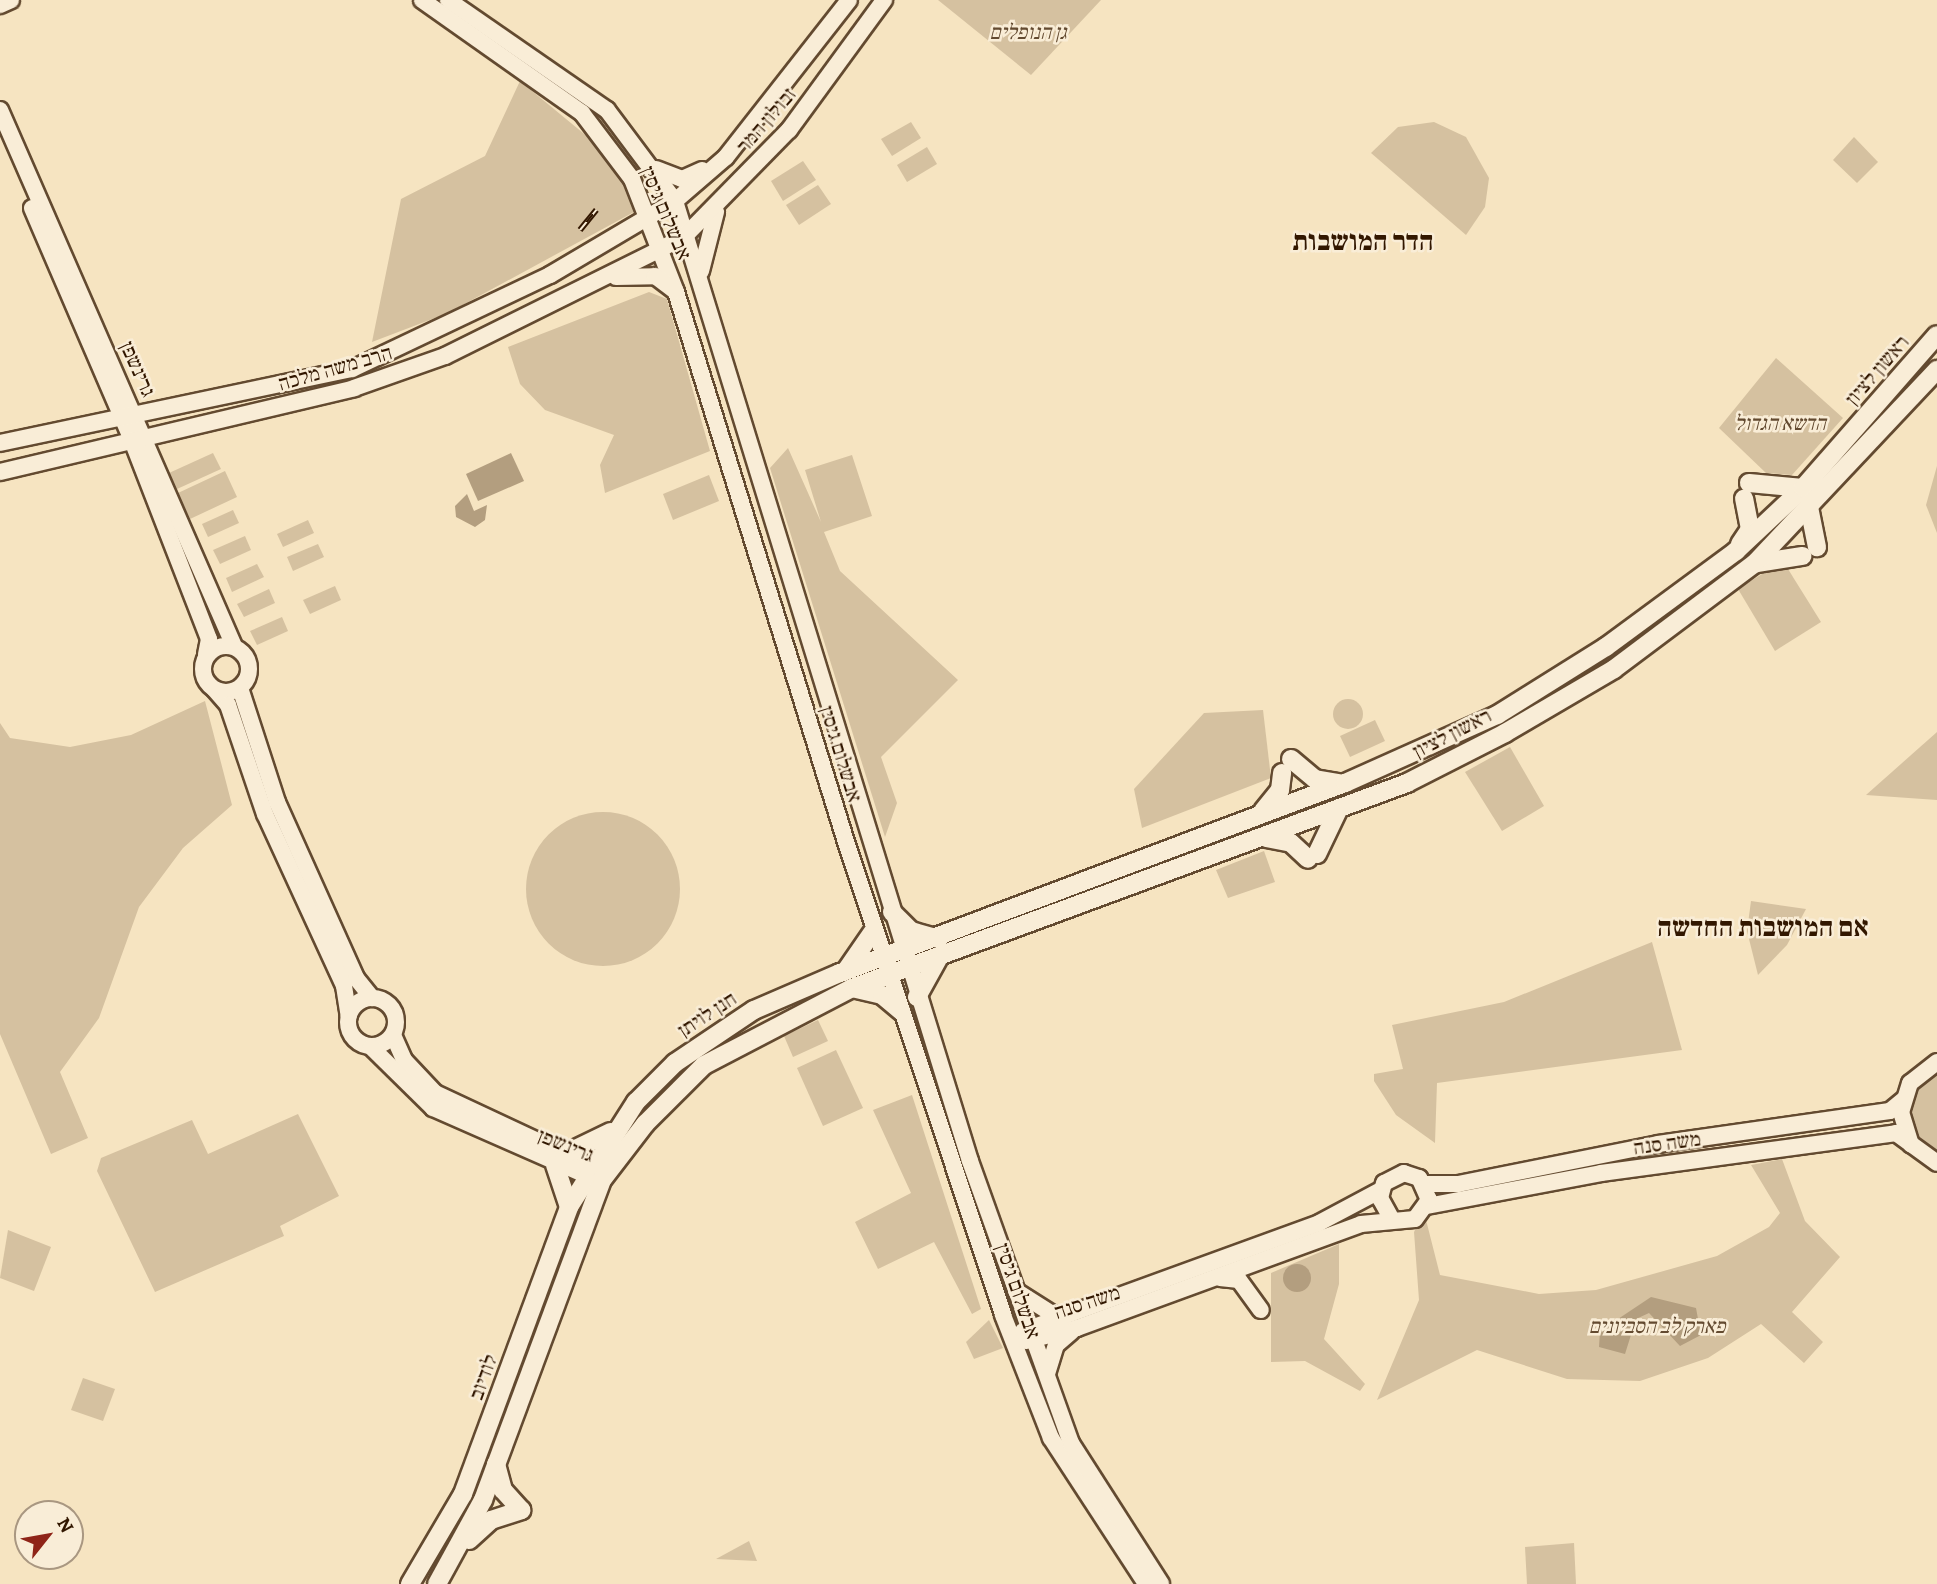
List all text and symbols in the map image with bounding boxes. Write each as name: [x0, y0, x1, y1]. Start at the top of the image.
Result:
park label: גן הנופלים: [989, 19, 1067, 45]
street label: זבולון המר: [731, 82, 801, 158]
street label: אבשלום גיסין: [635, 162, 697, 264]
district label: הדר המושבות: [1292, 224, 1434, 258]
street label: ראשון לציון: [1840, 330, 1914, 410]
street label: גרינשפן: [115, 337, 161, 401]
street label: הרב משה מלכה: [275, 340, 395, 396]
park label: הדשא הגדול: [1734, 410, 1826, 436]
street label: ראשון לציון: [1408, 702, 1496, 764]
street label: אבשלום גיסין: [814, 703, 868, 805]
district label: אם המושבות החדשה: [1657, 910, 1869, 944]
street label: חנן לויתן: [673, 986, 741, 1042]
street label: גרינשפן: [534, 1122, 598, 1168]
street label: משה סנה: [1631, 1126, 1703, 1160]
street label: אבשלום גיסין: [990, 1240, 1046, 1342]
street label: משה סנה: [1051, 1279, 1123, 1325]
park label: פארק לב הסביונים: [1589, 1313, 1725, 1339]
street label: לודיוב: [463, 1351, 503, 1403]
north arrow: [14, 1500, 84, 1570]
text: N: [51, 1513, 80, 1538]

